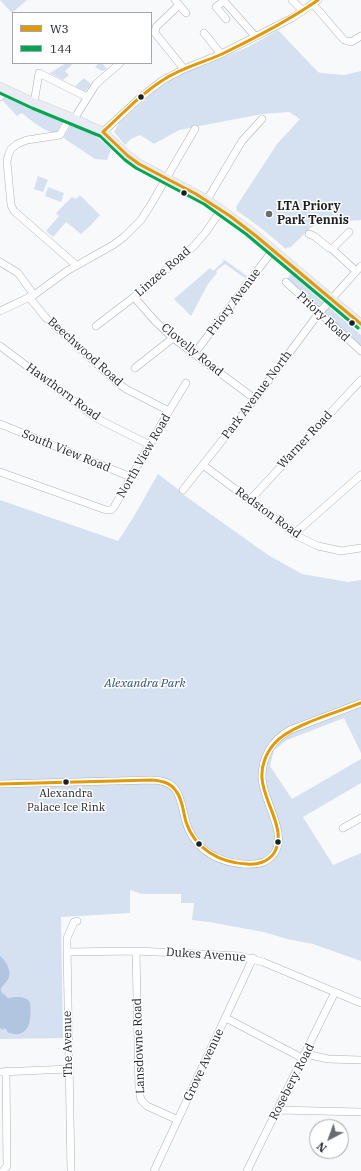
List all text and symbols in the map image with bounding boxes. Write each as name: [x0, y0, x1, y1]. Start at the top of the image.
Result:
legend: [12, 12, 152, 64]
text: W3: [50, 21, 69, 36]
text: 144: [50, 41, 72, 56]
unlabelled marker: [136, 92, 146, 102]
unlabelled marker: [179, 188, 189, 198]
place label: LTA Priory Park Tennis: [277, 200, 349, 228]
marker: LTA Priory Park Tennis: [264, 209, 274, 219]
street label: Linzee Road: [132, 244, 194, 300]
street label: Priory Avenue: [204, 266, 264, 338]
street label: Priory Road: [294, 289, 352, 345]
street label: Beechwood Road: [44, 314, 126, 390]
unlabelled marker: [347, 318, 357, 328]
street label: Clovelly Road: [158, 321, 226, 379]
street label: Park Avenue North: [219, 348, 295, 442]
street label: Hawthorn Road: [23, 360, 103, 424]
street label: Warner Road: [275, 408, 335, 472]
street label: North View Road: [114, 411, 174, 501]
street label: South View Road: [20, 427, 112, 475]
street label: Redston Road: [232, 484, 304, 542]
park label: Alexandra Park: [104, 677, 186, 691]
marker: Alexandra Palace Ice Rink: [61, 777, 71, 787]
place label: Alexandra Palace Ice Rink: [27, 787, 105, 813]
unlabelled marker: [273, 837, 283, 847]
unlabelled marker: [194, 839, 204, 849]
street label: Dukes Avenue: [166, 945, 246, 965]
street label: Lansdowne Road: [130, 998, 148, 1094]
street label: The Avenue: [60, 1011, 76, 1077]
street label: Grove Avenue: [181, 1026, 227, 1104]
street label: Rosebery Road: [266, 1041, 318, 1123]
north arrow: [309, 1119, 349, 1159]
text: N: [314, 1139, 330, 1155]

